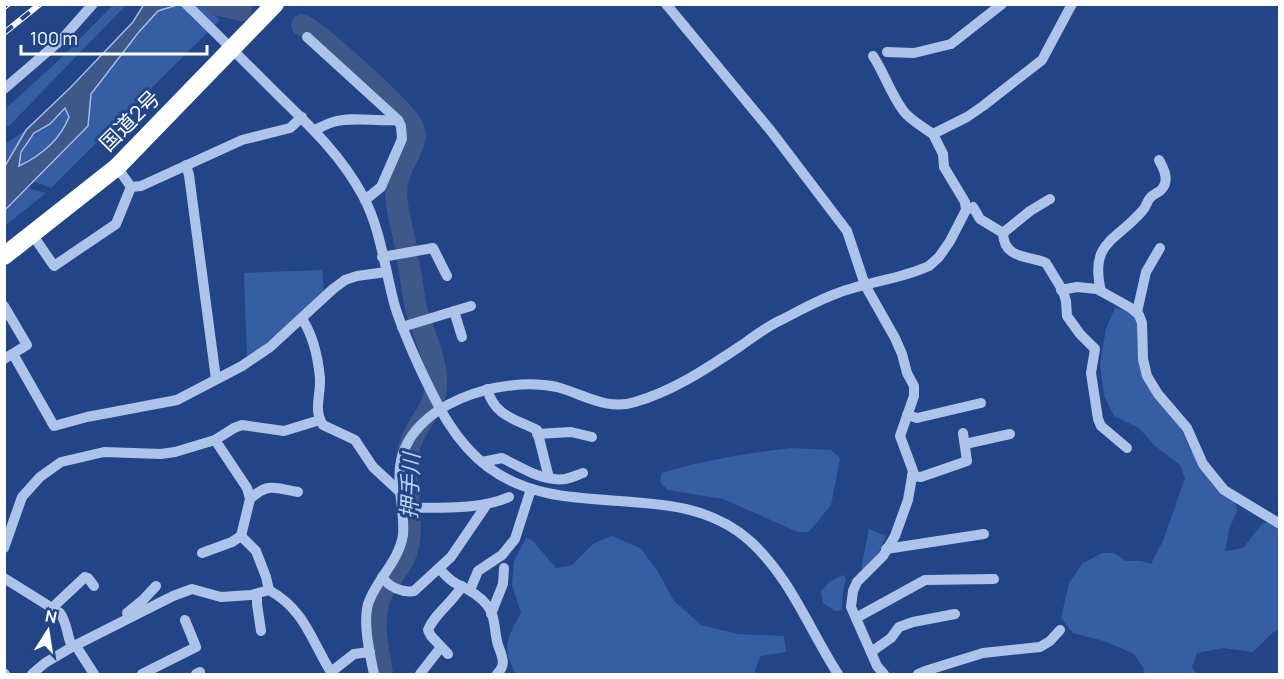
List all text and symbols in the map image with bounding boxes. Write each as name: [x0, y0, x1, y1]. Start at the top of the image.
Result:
scale bar: [21, 18, 207, 56]
text: 100 m: [30, 26, 78, 50]
street label: 国道2号: [93, 84, 166, 157]
water label: 押手川: [394, 451, 426, 520]
north arrow: [18, 601, 78, 661]
text: N: [43, 604, 59, 628]

